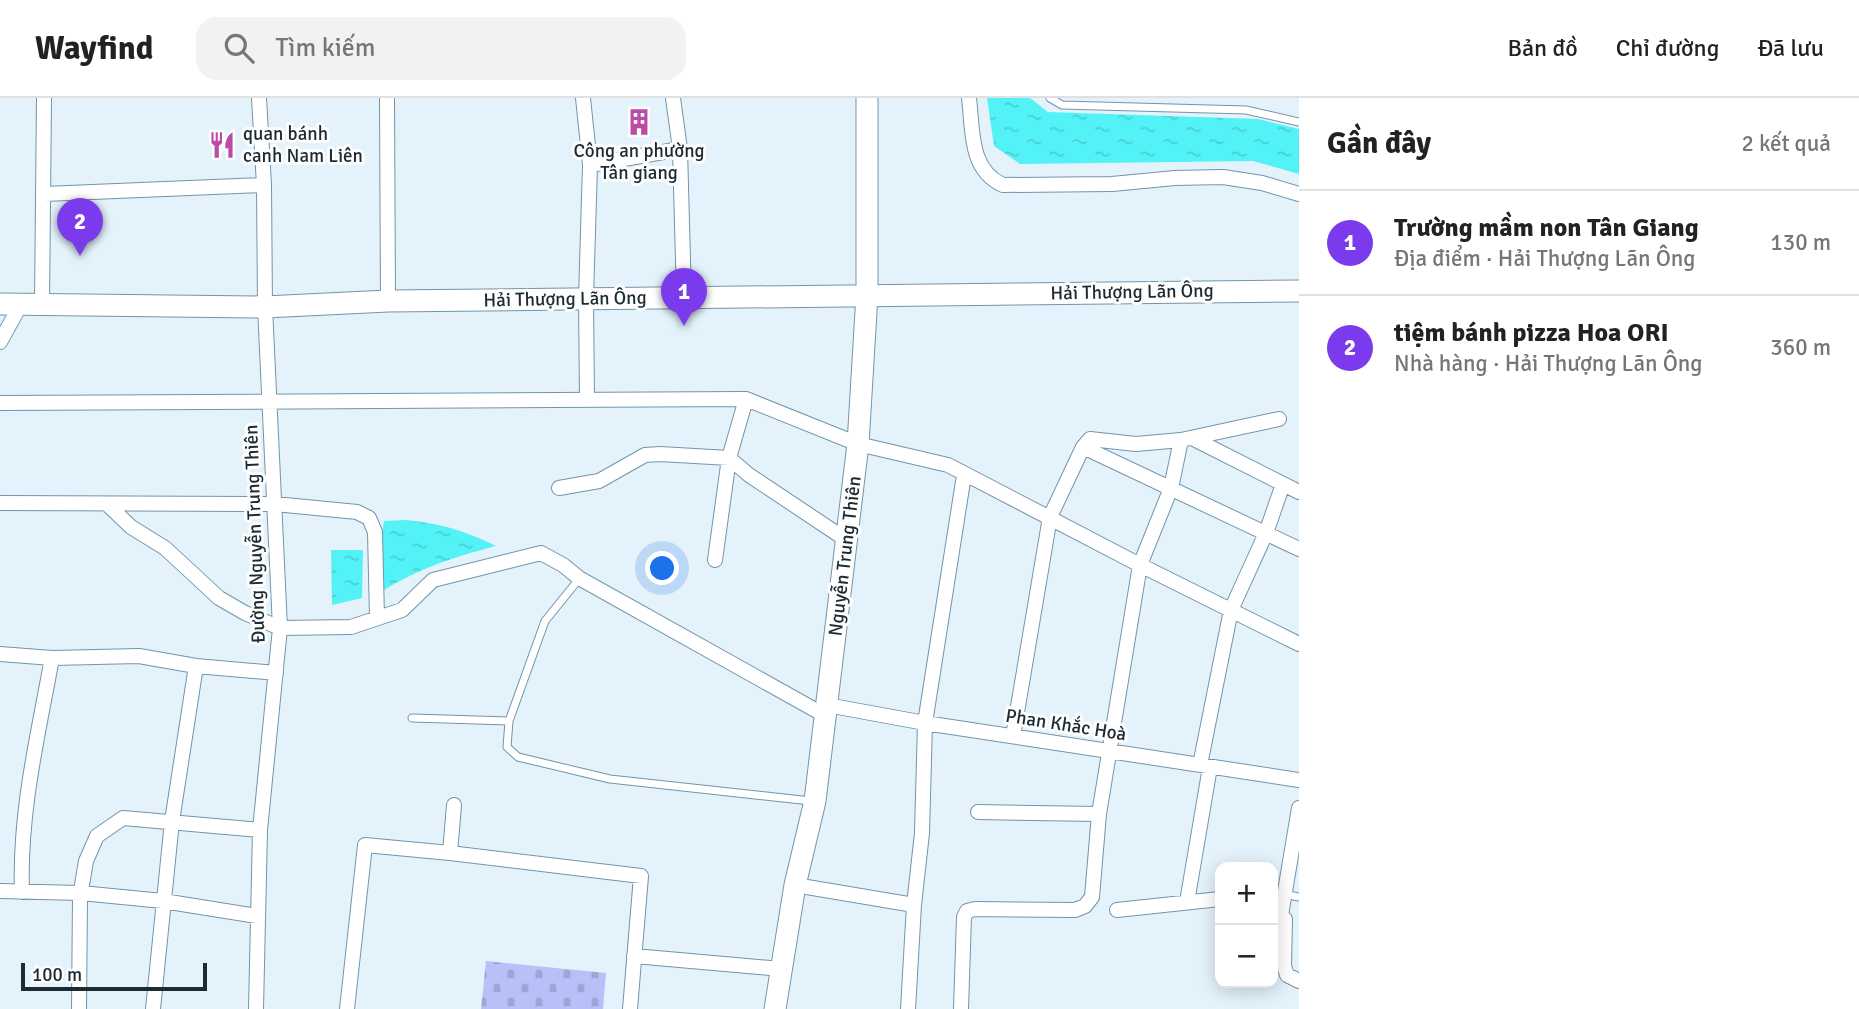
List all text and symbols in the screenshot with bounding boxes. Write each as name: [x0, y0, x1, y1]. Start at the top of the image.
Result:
search box: [196, 17, 686, 80]
text: Wayfind: [35, 28, 154, 69]
icon: search: [220, 29, 258, 67]
text: Tìm kiếm: [276, 32, 375, 64]
text: Bản đồ: [1507, 33, 1578, 63]
text: Chỉ đường: [1616, 33, 1719, 63]
text: Đã lưu: [1757, 33, 1824, 63]
building icon: Công an phường Tân giang: [624, 107, 654, 137]
place label: quan bánh canh Nam Liên: [243, 122, 363, 168]
text: Gần đây: [1327, 125, 1431, 162]
text: 2 kết quả: [1741, 129, 1831, 158]
restaurant icon: quan bánh canh Nam Liên: [207, 130, 237, 160]
place label: Công an phường Tân giang: [573, 139, 705, 185]
pin: 2: [57, 198, 103, 256]
text: Trường mầm non Tân Giang: [1394, 212, 1699, 244]
text: 1: [1344, 228, 1356, 257]
text: 130 m: [1770, 228, 1831, 257]
text: Địa điểm · Hải Thượng Lãn Ông: [1394, 244, 1696, 273]
pin: 1: [661, 268, 707, 326]
street label: Hải Thượng Lãn Ông: [1050, 279, 1214, 305]
street label: Hải Thượng Lãn Ông: [483, 286, 647, 312]
text: tiệm bánh pizza Hoa ORI: [1394, 317, 1669, 349]
text: 2: [1344, 333, 1356, 362]
text: 360 m: [1770, 333, 1831, 362]
text: Nhà hàng · Hải Thượng Lãn Ông: [1394, 349, 1703, 378]
street label: Đường Nguyễn Trung Thiên: [239, 424, 271, 644]
street label: Nguyễn Trung Thiên: [823, 475, 867, 637]
your location: [645, 551, 679, 585]
street label: Phan Khắc Hoà: [1004, 704, 1128, 746]
map controls: [1215, 862, 1278, 988]
button: +: [1215, 862, 1278, 925]
button: −: [1215, 925, 1278, 988]
scale bar: [21, 960, 206, 992]
text: 100 m: [32, 963, 82, 987]

